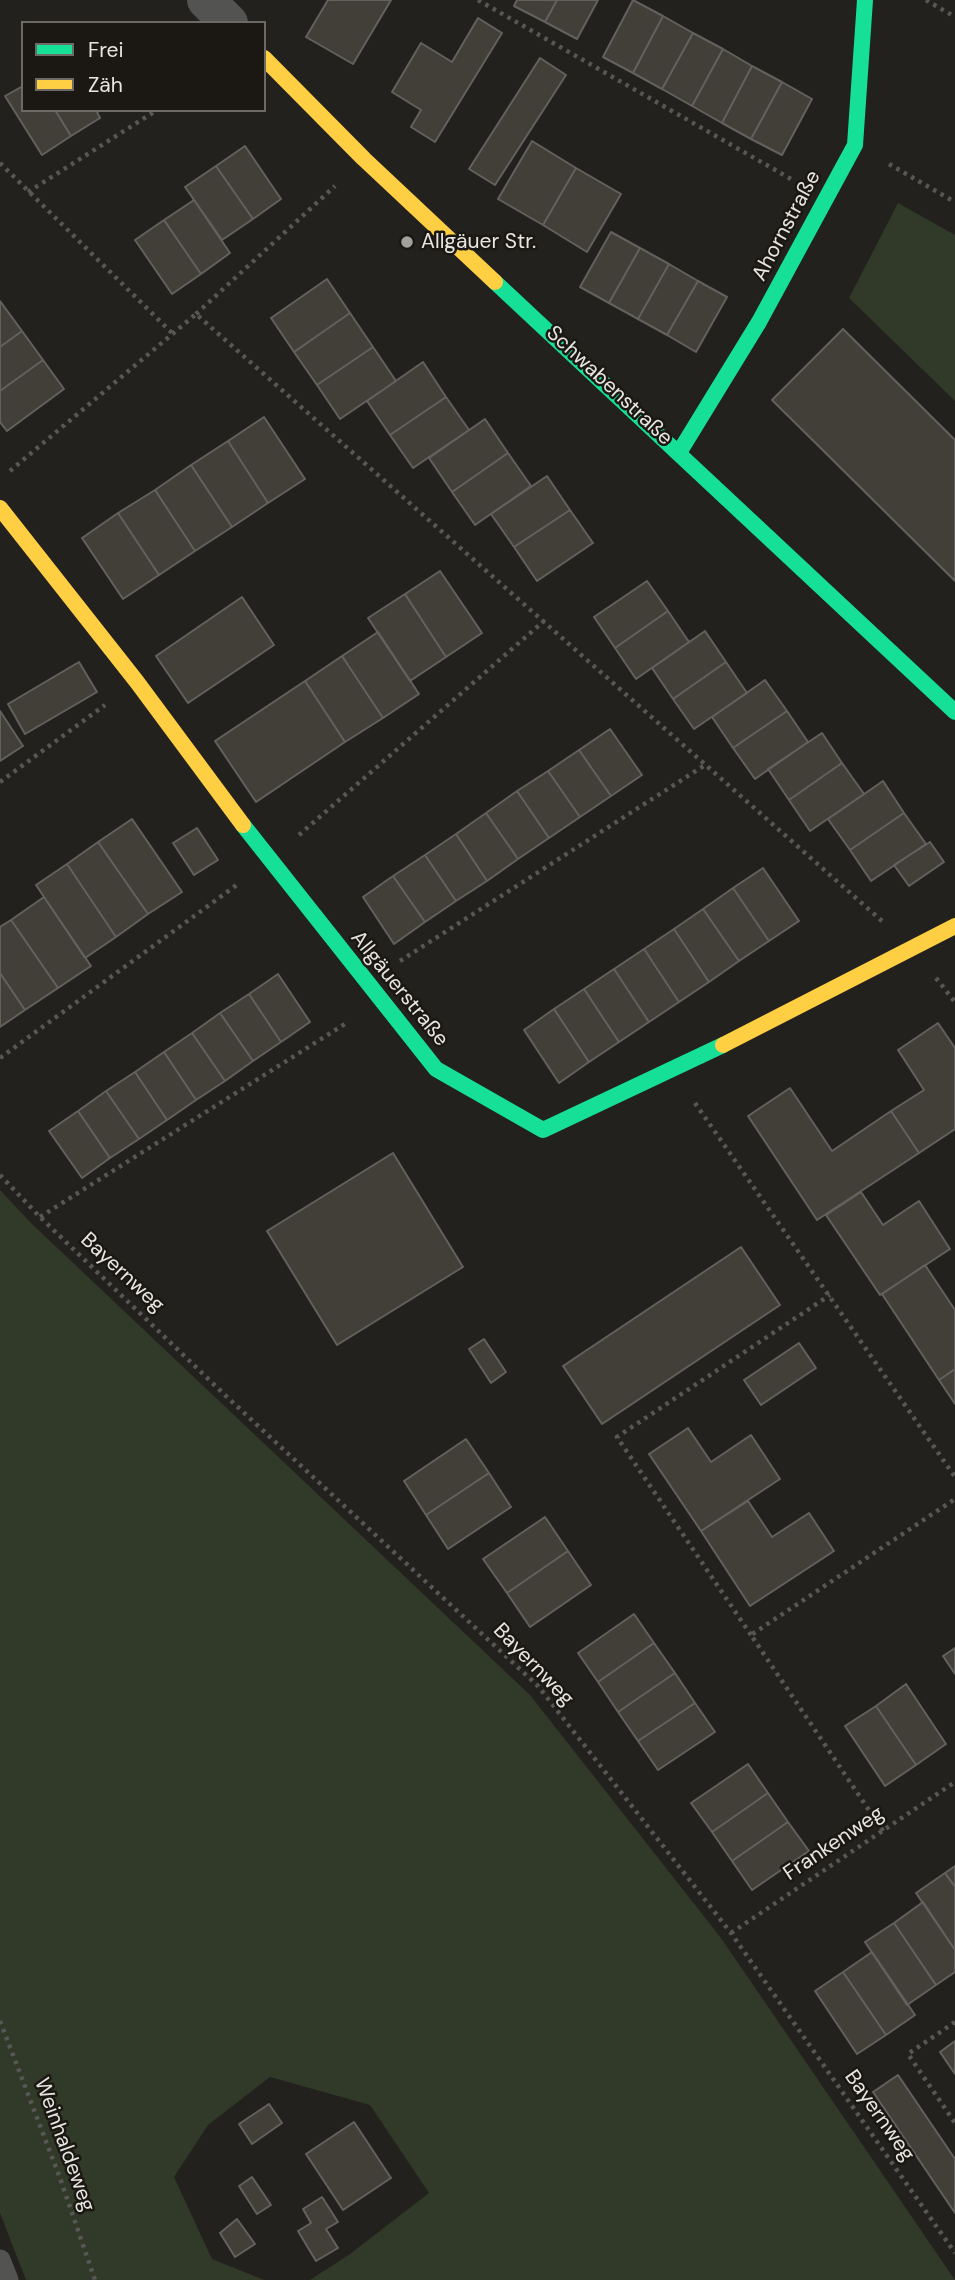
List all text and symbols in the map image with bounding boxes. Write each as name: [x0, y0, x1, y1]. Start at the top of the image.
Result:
legend: [21, 21, 266, 112]
text: Frei: [88, 36, 124, 64]
text: Zäh: [88, 71, 123, 99]
street label: Ahornstraße: [747, 167, 827, 285]
place label: Allgäuer Str.: [421, 229, 536, 255]
marker: Allgäuer Str.: [399, 234, 415, 250]
street label: Schwabenstraße: [541, 321, 677, 451]
street label: Allgäuerstraße: [345, 926, 453, 1052]
street label: Bayernweg: [75, 1228, 169, 1318]
street label: Bayernweg: [487, 1618, 579, 1712]
street label: Frankenweg: [779, 1801, 889, 1887]
street label: Bayernweg: [838, 2066, 920, 2166]
street label: Weinhaldeweg: [28, 2075, 100, 2215]

